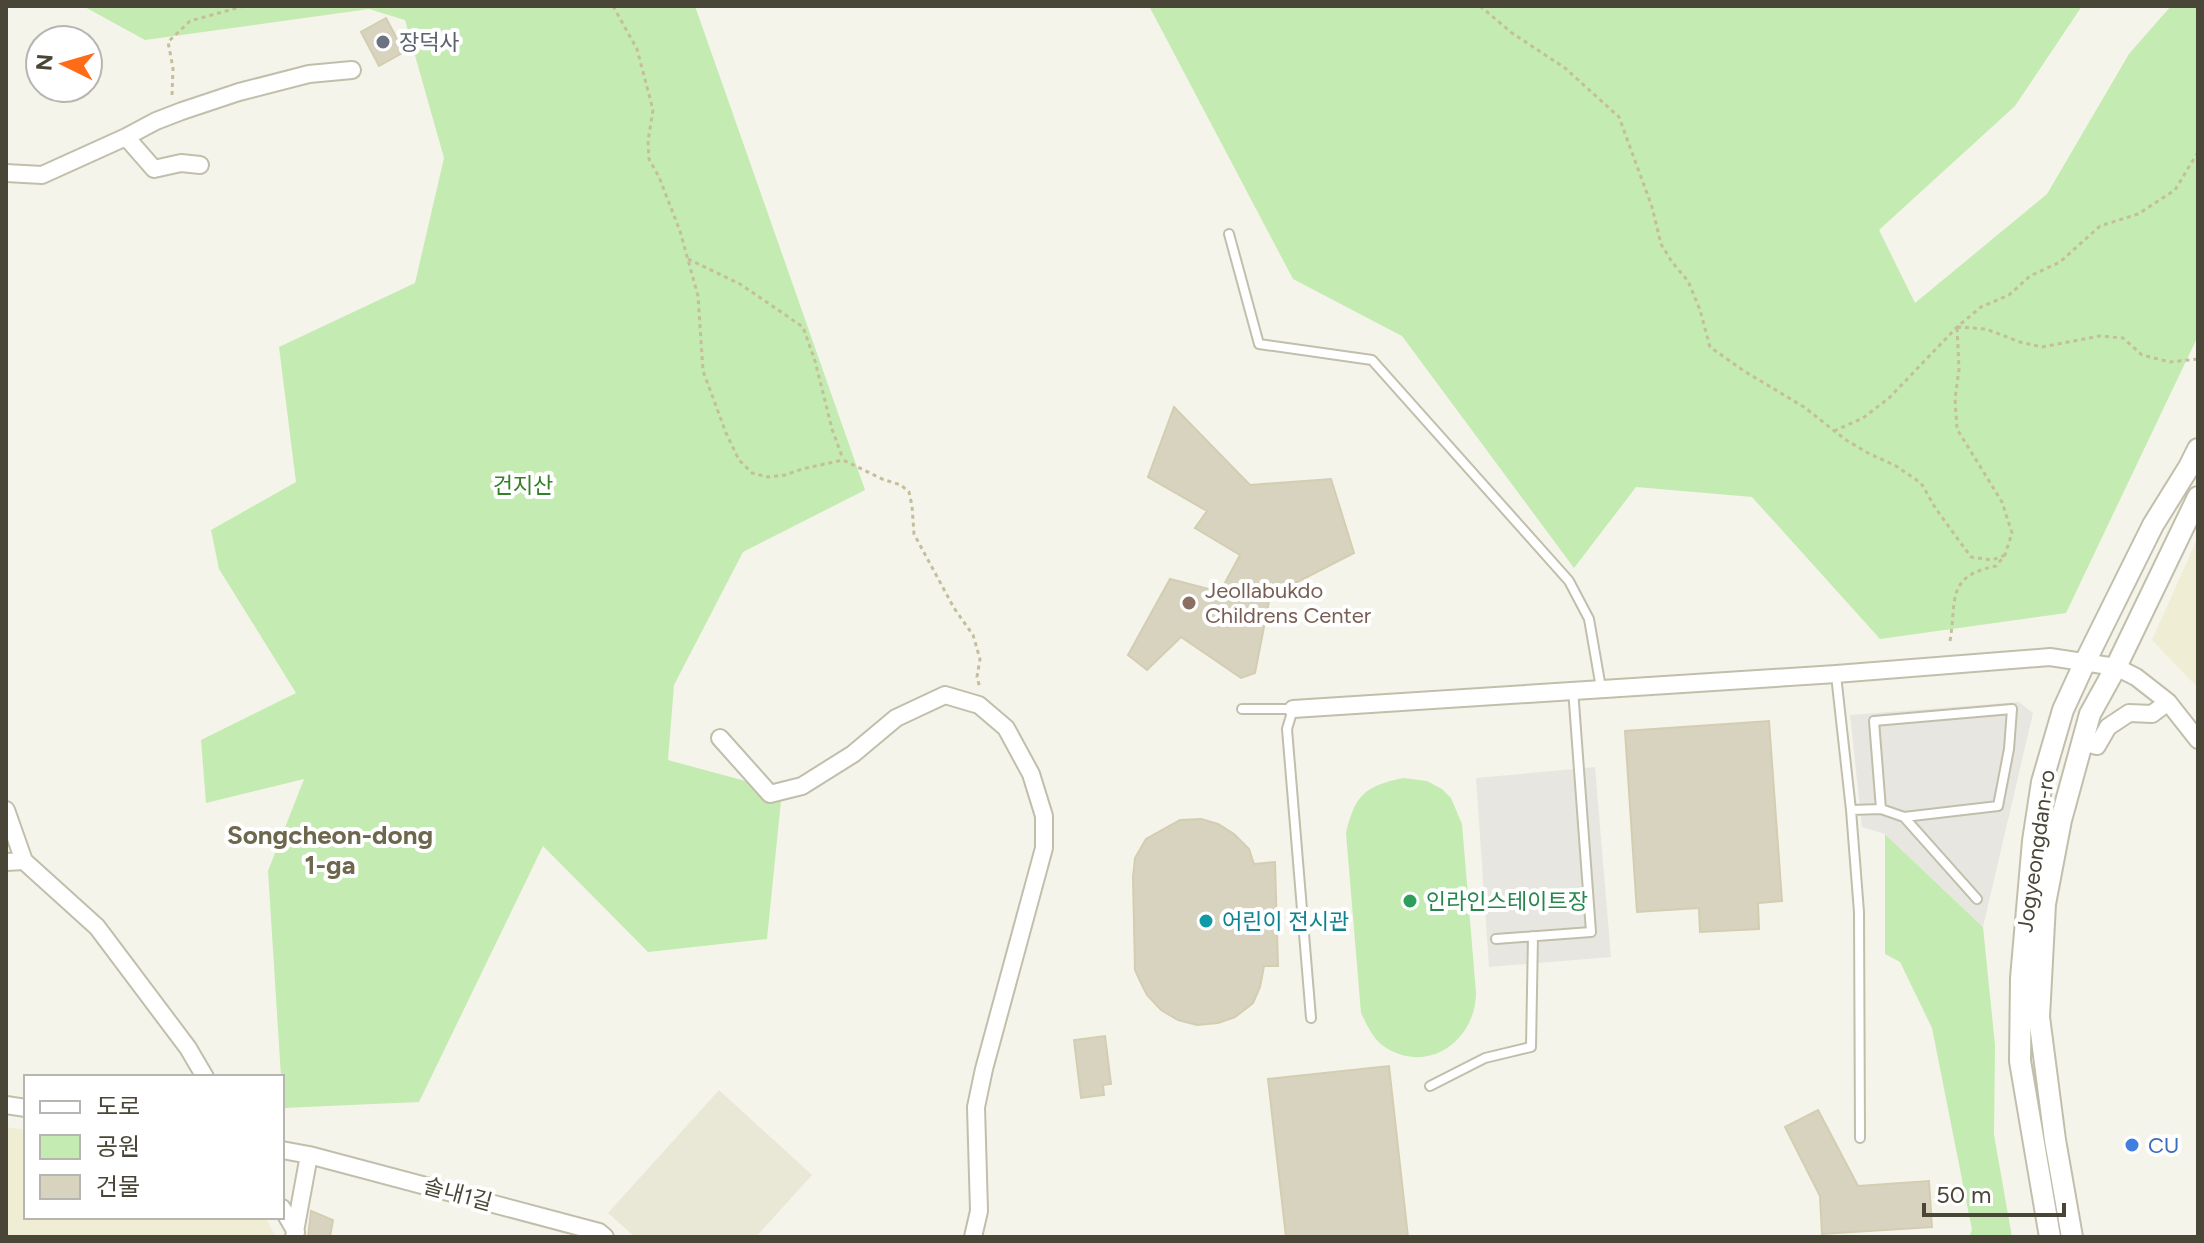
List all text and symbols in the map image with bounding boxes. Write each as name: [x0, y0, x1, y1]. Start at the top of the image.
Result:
north arrow: [24, 24, 104, 104]
place label: 장덕사: [399, 29, 460, 56]
marker: 장덕사: [374, 33, 392, 51]
text: N: [30, 53, 59, 72]
park label: 건지산: [493, 472, 553, 499]
place label: Jeollabukdo Childrens Center: [1205, 577, 1372, 629]
marker: Jeollabukdo Childrens Center: [1180, 594, 1198, 612]
street label: Jogyeongdan-ro: [2011, 768, 2061, 934]
district label: Songcheon-dong 1-ga: [227, 819, 433, 881]
place label: 인라인스테이트장: [1426, 888, 1588, 915]
marker: 인라인스테이트장: [1401, 892, 1419, 910]
place label: 어린이 전시관: [1222, 908, 1349, 935]
marker: 어린이 전시관: [1197, 912, 1215, 930]
legend: [24, 1075, 284, 1219]
text: 도로: [96, 1092, 140, 1121]
text: 공원: [96, 1132, 140, 1161]
place label: CU: [2148, 1132, 2179, 1159]
marker: CU: [2123, 1136, 2141, 1154]
scale bar: [1924, 1167, 2064, 1217]
text: 건물: [96, 1172, 140, 1201]
street label: 솔내1길: [421, 1172, 495, 1216]
text: 50 m: [1936, 1180, 1992, 1209]

